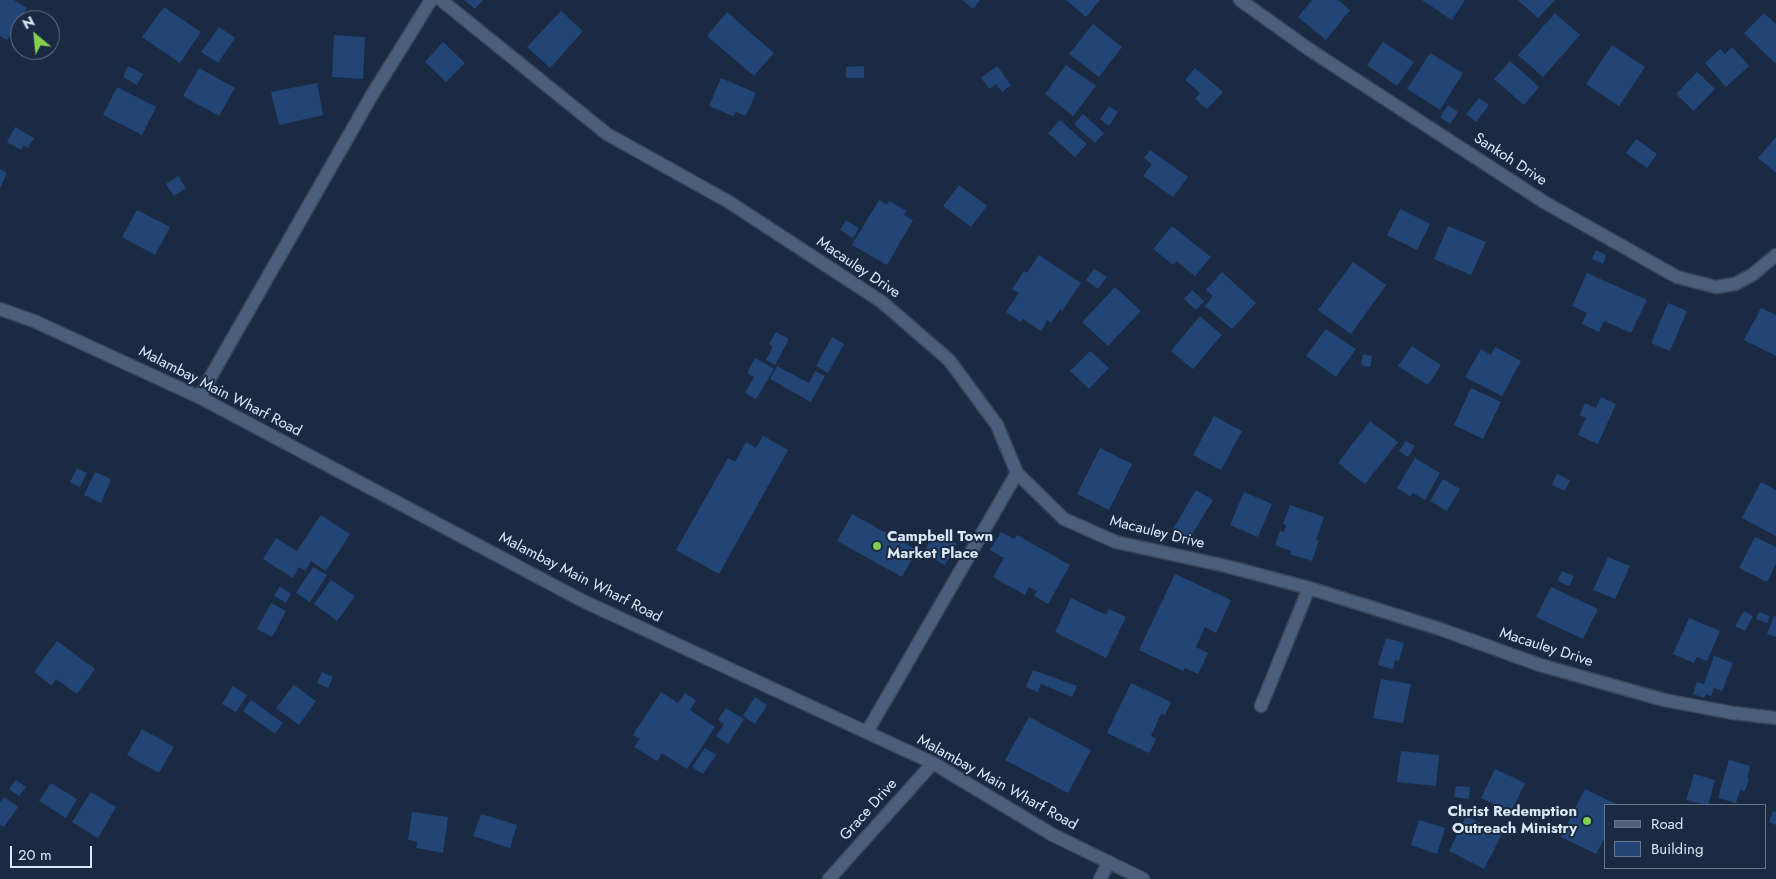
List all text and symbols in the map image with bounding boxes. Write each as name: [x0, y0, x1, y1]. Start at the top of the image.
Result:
north arrow: [10, 10, 60, 60]
text: N: [19, 11, 38, 34]
street label: Sankoh Drive: [1470, 130, 1550, 190]
street label: Macauley Drive: [813, 233, 903, 303]
street label: Malambay Main Wharf Road: [136, 343, 304, 441]
street label: Macauley Drive: [1108, 513, 1206, 553]
place label: Campbell Town Market Place: [887, 528, 993, 563]
street label: Malambay Main Wharf Road: [496, 529, 664, 627]
marker: Campbell Town Market Place: [871, 540, 883, 552]
street label: Macauley Drive: [1497, 624, 1595, 672]
street label: Malambay Main Wharf Road: [914, 731, 1080, 835]
street label: Grace Drive: [837, 775, 901, 845]
place label: Christ Redemption Outreach Ministry: [1447, 803, 1577, 838]
legend: [1604, 804, 1766, 869]
text: Road: [1651, 813, 1683, 835]
marker: Christ Redemption Outreach Ministry: [1581, 815, 1593, 827]
scale bar: [12, 836, 95, 868]
text: Building: [1651, 838, 1703, 860]
text: 20 m: [18, 844, 52, 866]

